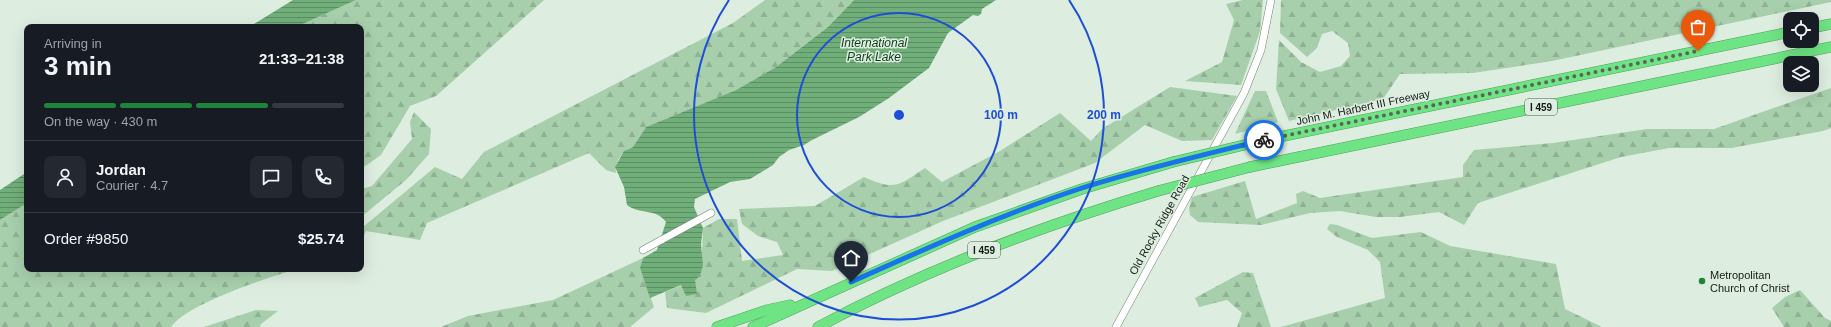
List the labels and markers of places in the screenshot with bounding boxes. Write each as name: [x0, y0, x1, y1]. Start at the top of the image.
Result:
pin: [1681, 10, 1715, 51]
centre of rings: [892, 108, 906, 122]
pin: [834, 241, 868, 282]
place label: Metropolitan Church of Christ: [1710, 269, 1789, 294]
marker: Metropolitan Church of Christ: [1697, 276, 1707, 286]

